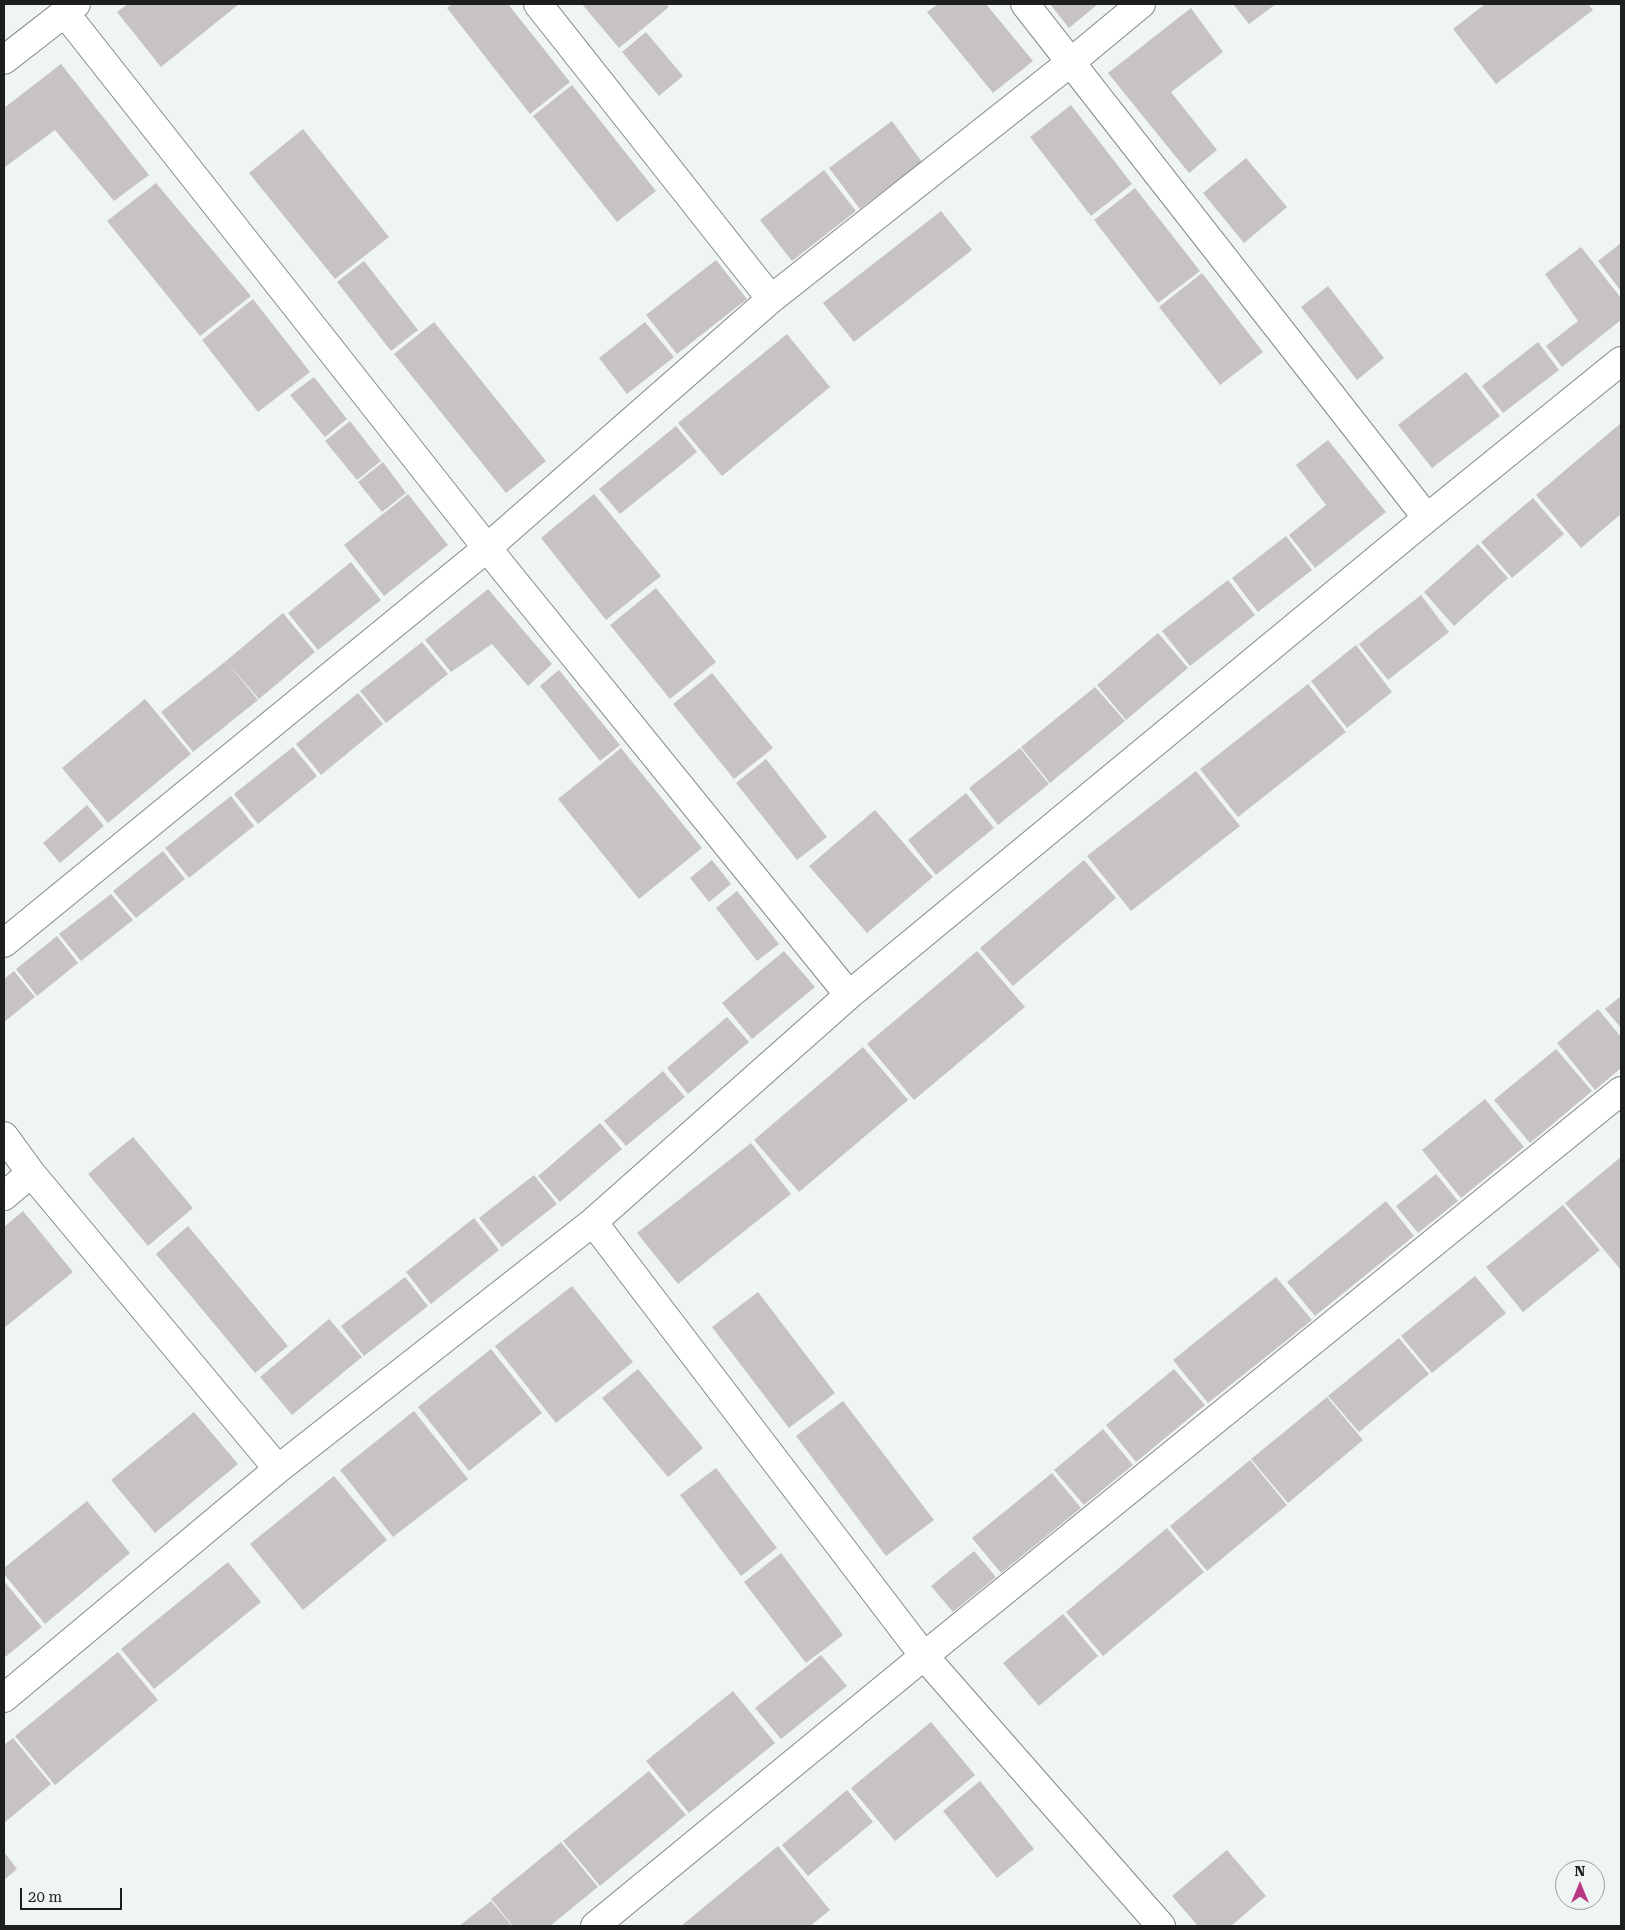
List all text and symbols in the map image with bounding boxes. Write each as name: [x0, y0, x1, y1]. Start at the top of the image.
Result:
north arrow: [1555, 1860, 1605, 1910]
text: N: [1575, 1863, 1585, 1879]
scale bar: [22, 1878, 125, 1910]
text: 20 m: [28, 1888, 62, 1906]

